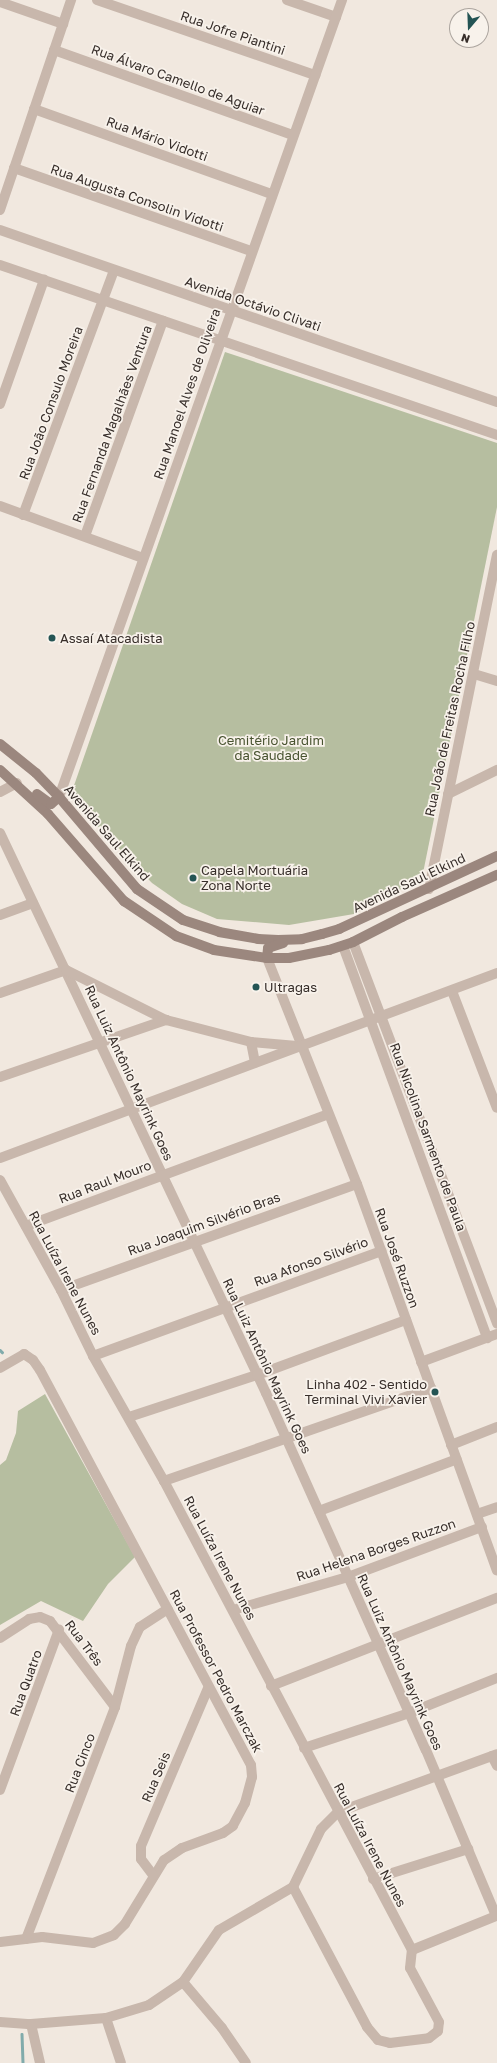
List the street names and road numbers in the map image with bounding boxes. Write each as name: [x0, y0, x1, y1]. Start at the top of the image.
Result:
street label: Rua Jofre Piantini: [179, 8, 287, 58]
street label: Rua Álvaro Camello de Aguiar: [89, 41, 267, 119]
street label: Rua Mário Vidotti: [104, 113, 210, 165]
street label: Rua Augusta Consolin Vidotti: [48, 161, 226, 235]
street label: Avenida Octávio Clivati: [183, 273, 323, 335]
street label: Rua Manoel Alves de Oliveira: [150, 306, 224, 482]
street label: Rua Fernanda Magalhães Ventura: [69, 323, 155, 525]
street label: Rua João Consulo Moreira: [16, 324, 86, 482]
street label: Rua João de Freitas Rocha Filho: [422, 620, 478, 818]
street label: Avenida Saul Elkind: [61, 782, 153, 884]
street label: Avenida Saul Elkind: [350, 850, 468, 916]
street label: Rua Luiz Antônio Mayrink Goes: [81, 983, 177, 1163]
street label: Rua Nicolina Sarmento de Paula: [387, 1041, 469, 1233]
street label: Rua Raul Mouro: [56, 1157, 154, 1207]
street label: Rua Joaquim Silvério Bras: [126, 1189, 282, 1259]
street label: Rua José Ruzzon: [372, 1206, 422, 1310]
street label: Rua Luíza Irene Nunes: [26, 1208, 104, 1338]
street label: Rua Afonso Silvério: [252, 1234, 370, 1290]
street label: Rua Luiz Antônio Mayrink Goes: [219, 1276, 315, 1456]
street label: Rua Luíza Irene Nunes: [181, 1493, 259, 1623]
street label: Rua Helena Borges Ruzzon: [294, 1515, 458, 1585]
street label: Rua Luiz Antônio Mayrink Goes: [354, 1571, 446, 1753]
street label: Rua Professor Pedro Marczak: [166, 1587, 266, 1755]
street label: Rua Três: [62, 1617, 106, 1669]
street label: Rua Quatro: [7, 1648, 45, 1718]
street label: Rua Cinco: [62, 1731, 98, 1795]
street label: Rua Seis: [138, 1749, 174, 1805]
street label: Rua Luíza Irene Nunes: [331, 1780, 409, 1910]

